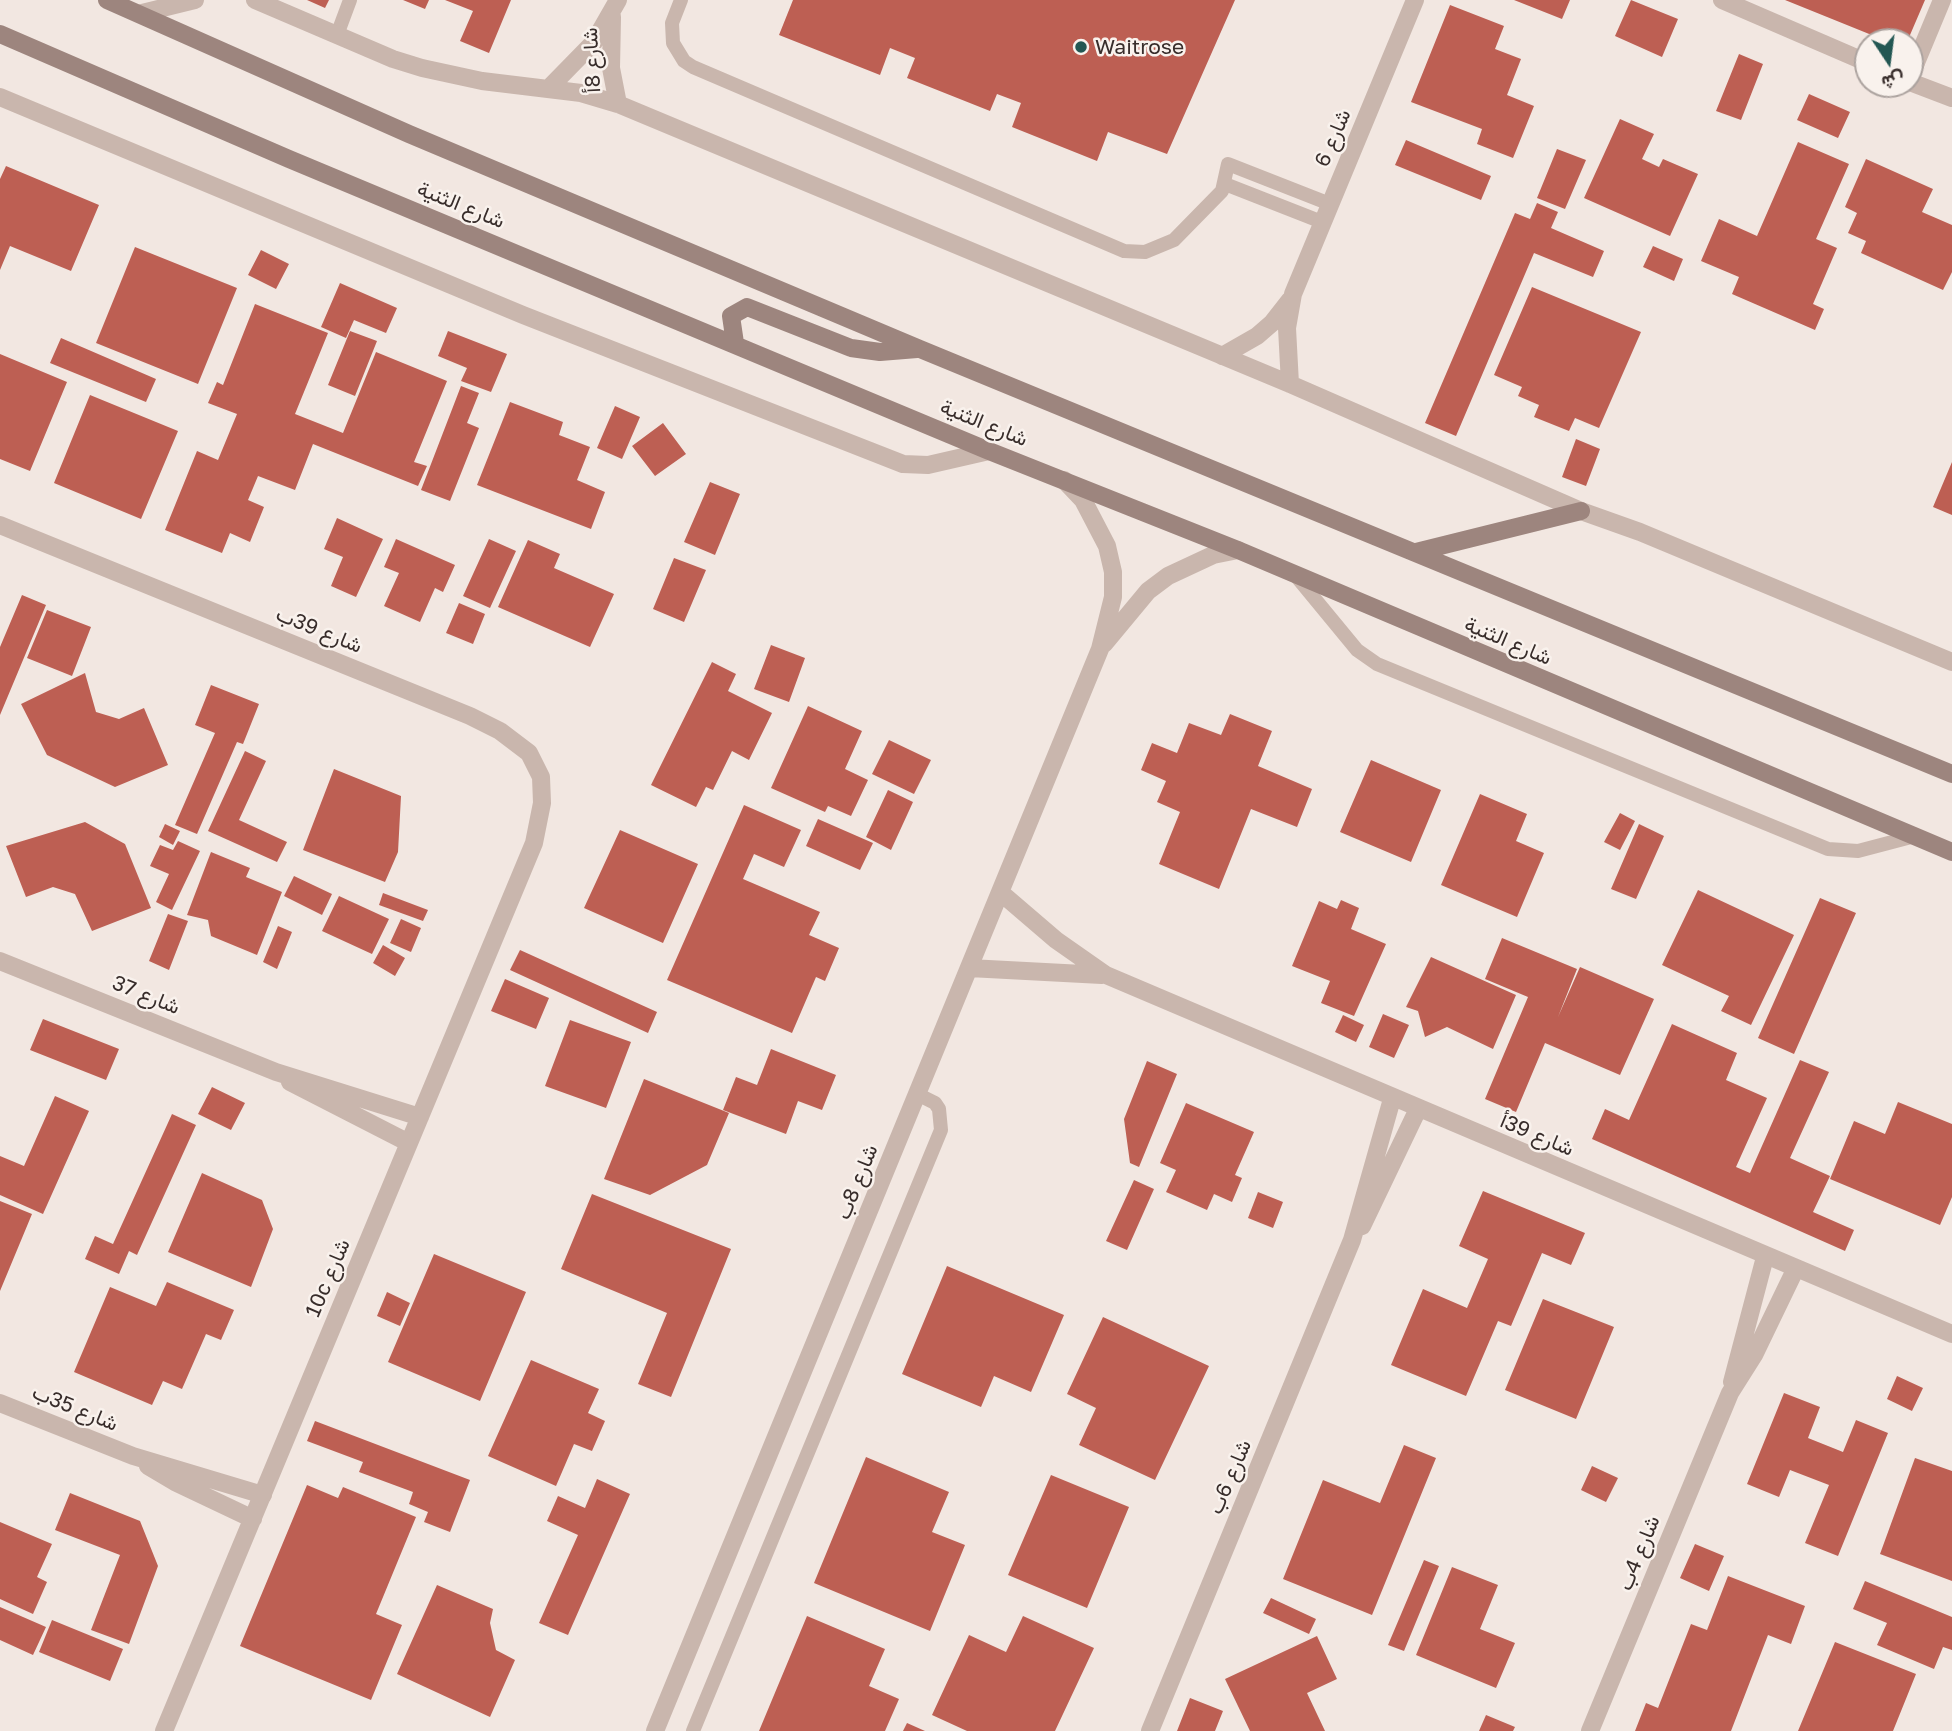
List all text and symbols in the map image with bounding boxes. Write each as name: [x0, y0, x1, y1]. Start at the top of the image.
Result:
street label: شارع 8أ: [578, 27, 606, 93]
north arrow: [1854, 28, 1924, 98]
place label: Waitrose: [1095, 34, 1184, 60]
marker: Waitrose: [1073, 39, 1089, 55]
text: ش: [1880, 68, 1907, 96]
street label: شارع 6: [1310, 105, 1356, 171]
street label: شارع الثنية: [414, 176, 508, 234]
street label: شارع الثنية: [937, 394, 1031, 452]
street label: شارع 39ب: [272, 601, 366, 659]
street label: شارع الثنية: [1461, 611, 1555, 671]
street label: شارع 37: [108, 970, 184, 1020]
street label: شارع 39أ: [1496, 1108, 1578, 1162]
street label: شارع 8ب: [831, 1141, 883, 1223]
street label: 10c شارع: [300, 1235, 356, 1321]
street label: شارع 35ب: [28, 1379, 122, 1437]
street label: شارع 6ب: [1203, 1436, 1257, 1518]
street label: شارع 4ب: [1613, 1512, 1665, 1594]

